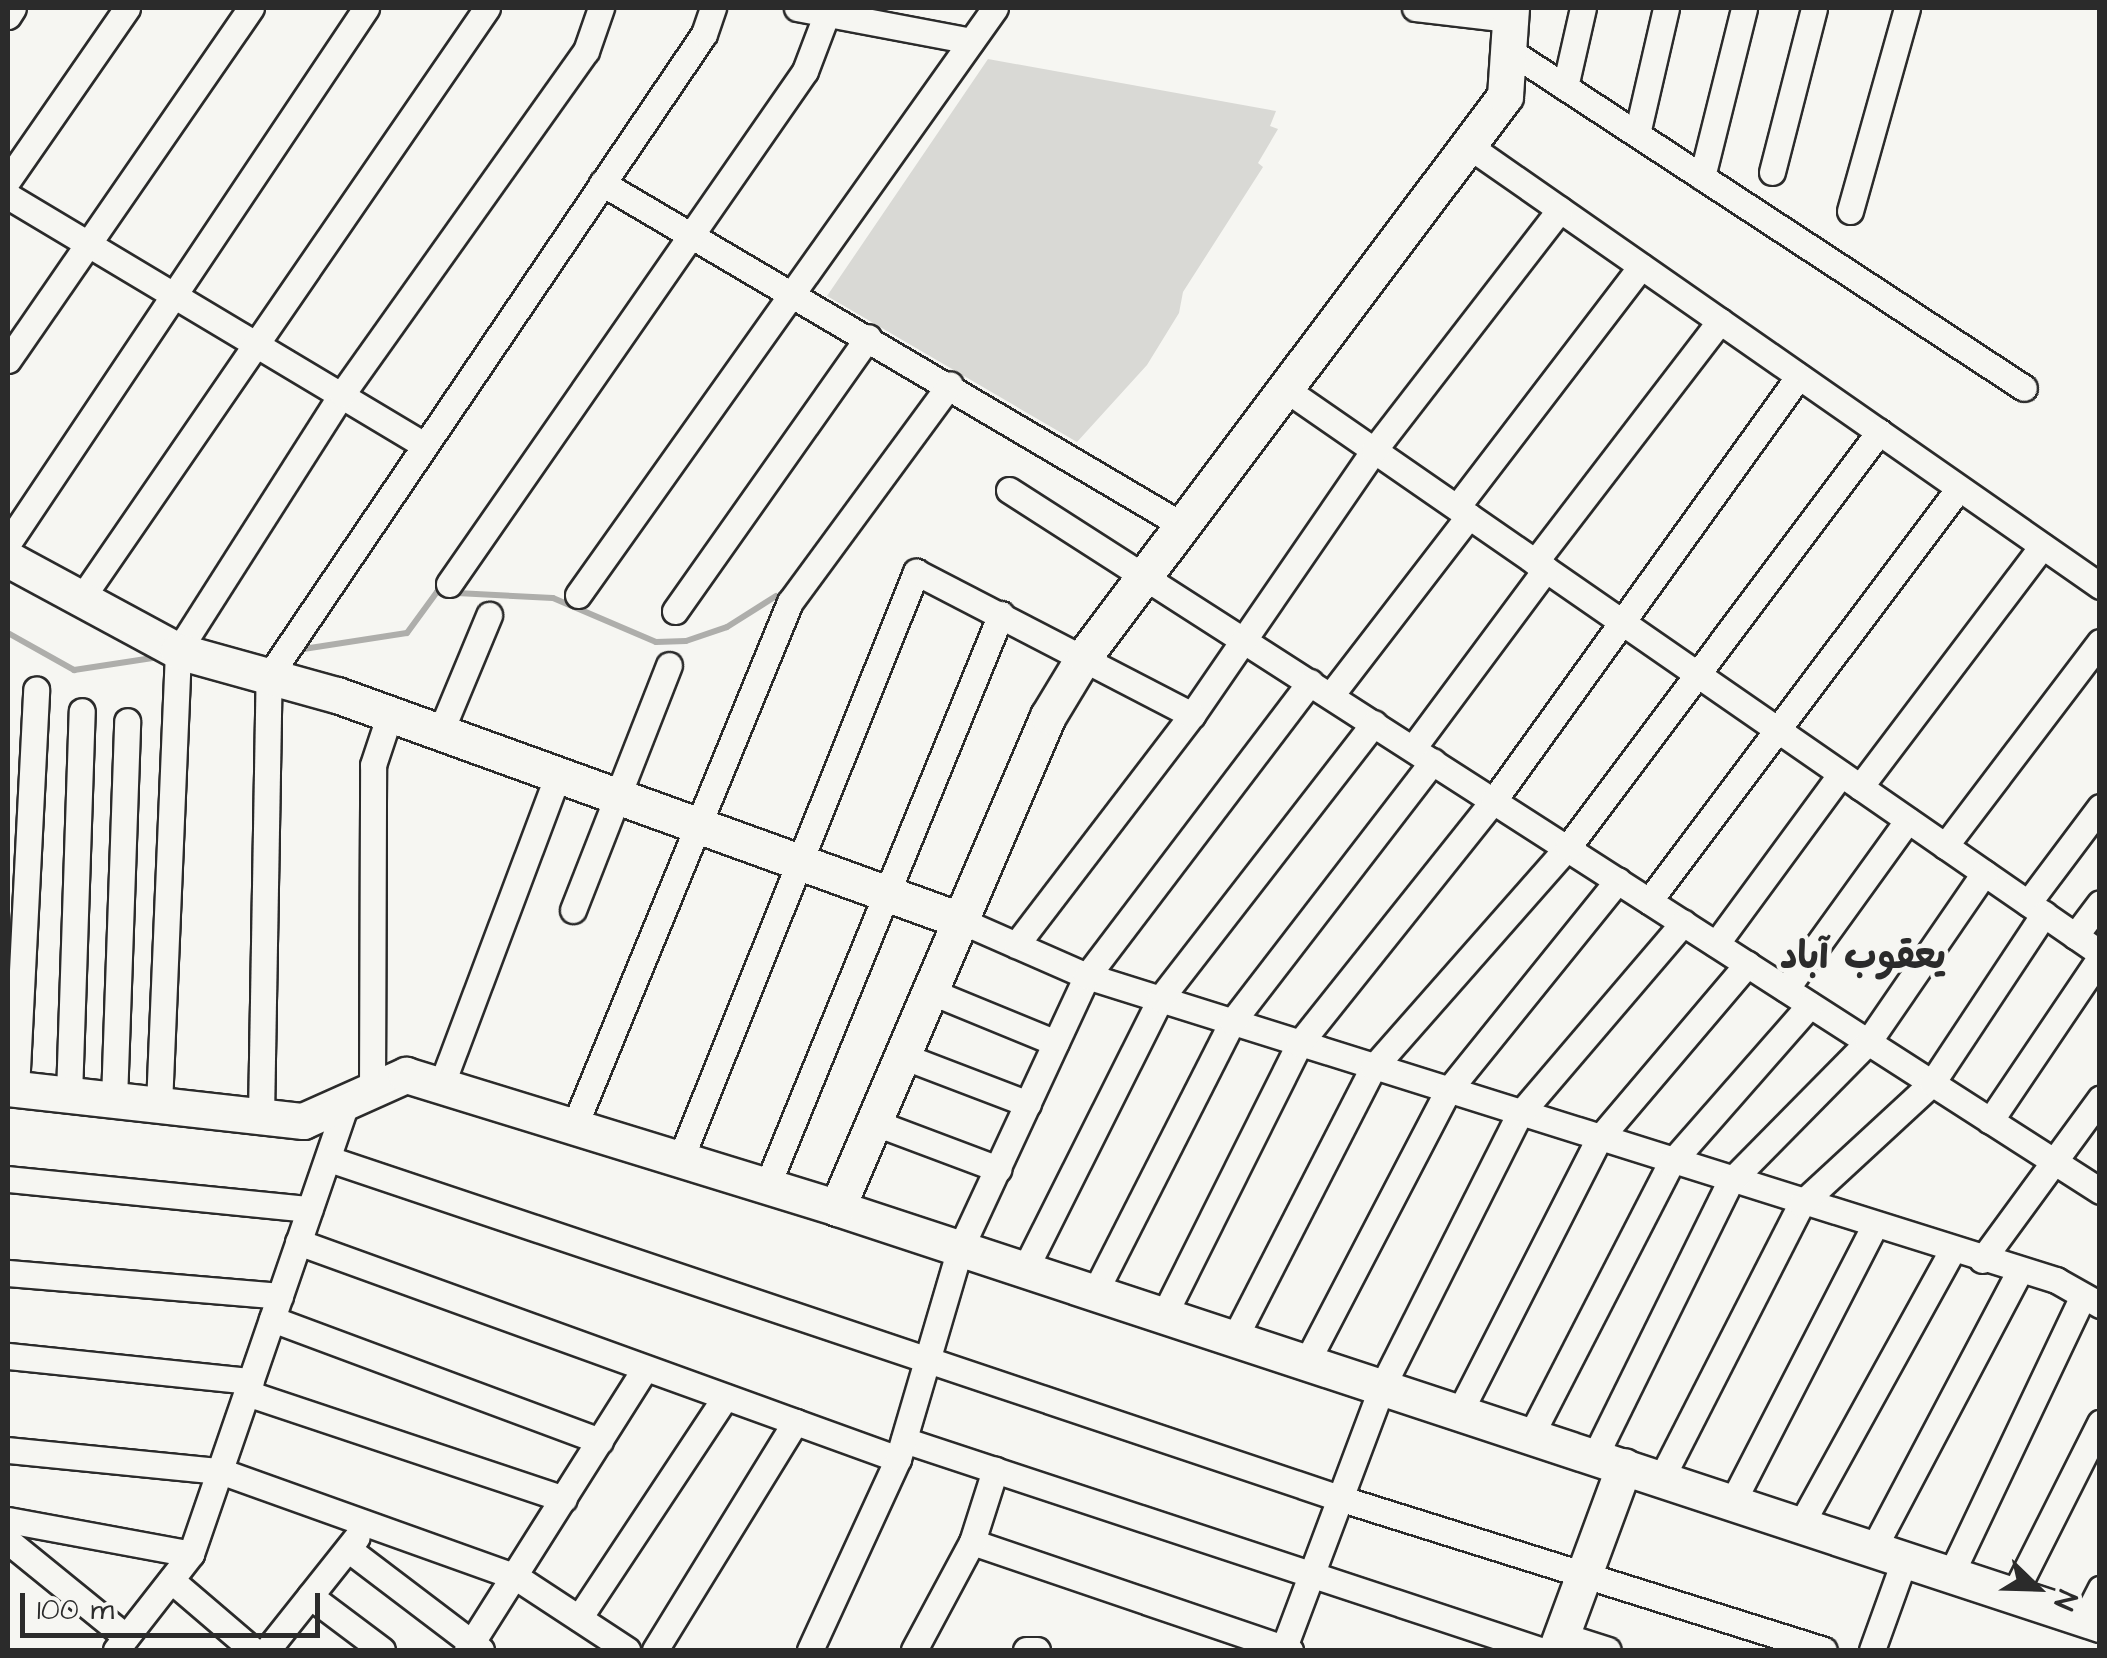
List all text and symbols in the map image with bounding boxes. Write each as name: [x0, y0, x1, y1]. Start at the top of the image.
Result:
district label: یعقوب آباد: [1780, 935, 1946, 981]
north arrow: [1987, 1538, 2087, 1638]
scale bar: [25, 1573, 325, 1635]
text: N: [2044, 1584, 2086, 1616]
text: 100 m: [37, 1589, 114, 1631]

